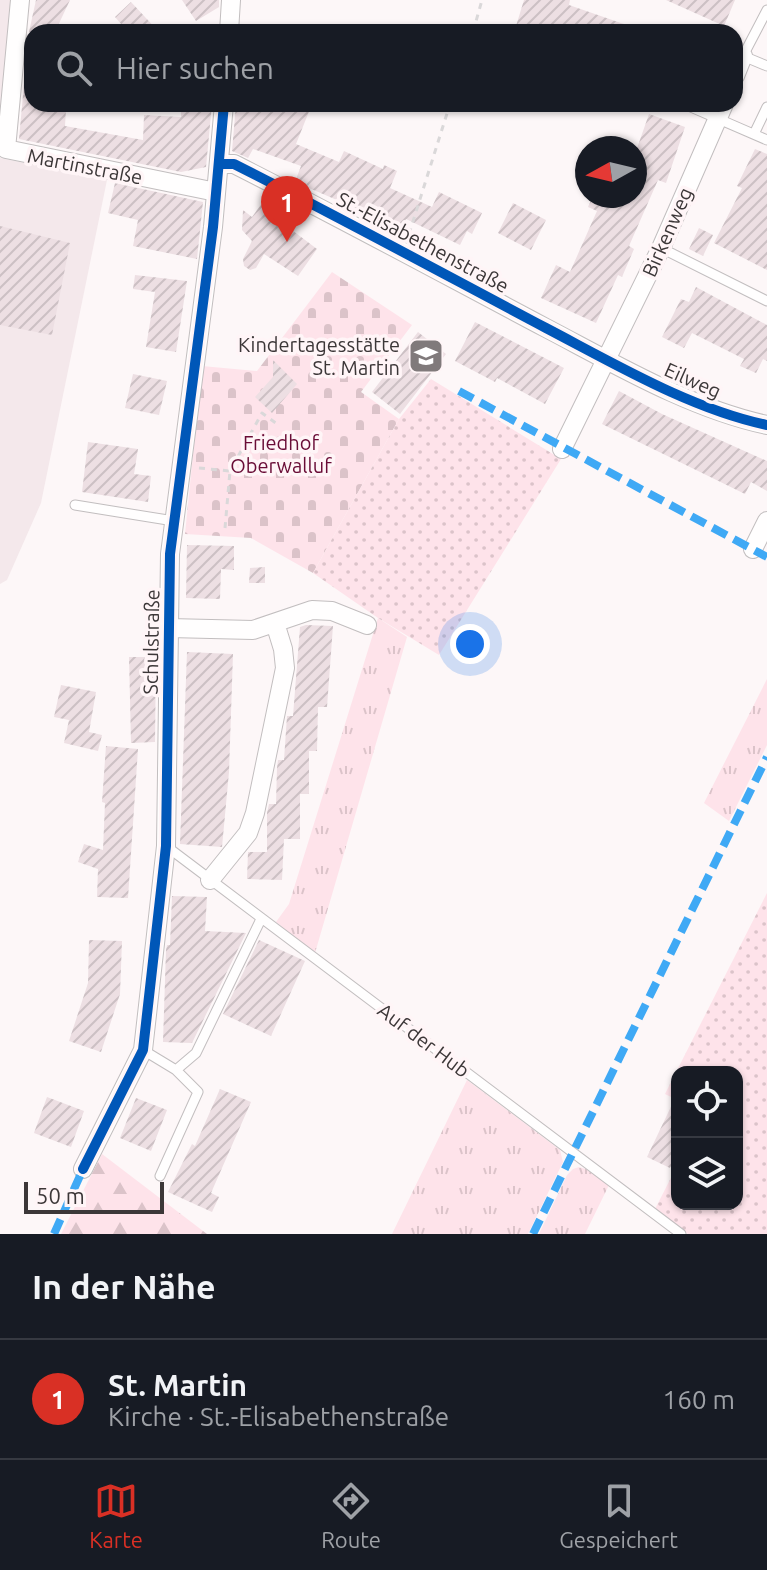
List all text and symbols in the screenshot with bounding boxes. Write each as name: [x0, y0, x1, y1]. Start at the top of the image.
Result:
search box: [24, 24, 743, 112]
icon: search: [52, 46, 96, 90]
text: Hier suchen: [116, 51, 274, 85]
north arrow: [575, 136, 647, 208]
street label: Martinstraße: [25, 144, 145, 188]
pin: 1: [261, 176, 313, 242]
street label: Birkenweg: [637, 184, 697, 280]
street label: St.-Elisabethenstraße: [333, 187, 513, 297]
place label: Kindertagesstätte St. Martin: [238, 333, 400, 379]
school or university icon: Kindertagesstätte St. Martin: [407, 337, 445, 375]
street label: Eilweg: [661, 357, 725, 403]
park label: Friedhof Oberwalluf: [230, 431, 332, 477]
street label: Schulstraße: [139, 589, 163, 695]
your location: [450, 624, 490, 664]
street label: Auf der Hub: [374, 998, 474, 1082]
map controls: [671, 1066, 743, 1210]
button: locate: [671, 1066, 743, 1138]
button: layers: [671, 1138, 743, 1210]
scale bar: [24, 1178, 164, 1214]
text: 50 m: [36, 1183, 85, 1208]
text: In der Nähe: [32, 1267, 215, 1305]
text: St. Martin: [108, 1368, 247, 1402]
text: 1: [51, 1385, 65, 1414]
text: 160 m: [663, 1385, 735, 1414]
text: Kirche · St.-Elisabethenstraße: [108, 1402, 449, 1431]
tab: Karte: [89, 1479, 143, 1552]
tab: Route: [321, 1479, 381, 1552]
tab: Gespeichert: [559, 1479, 678, 1552]

